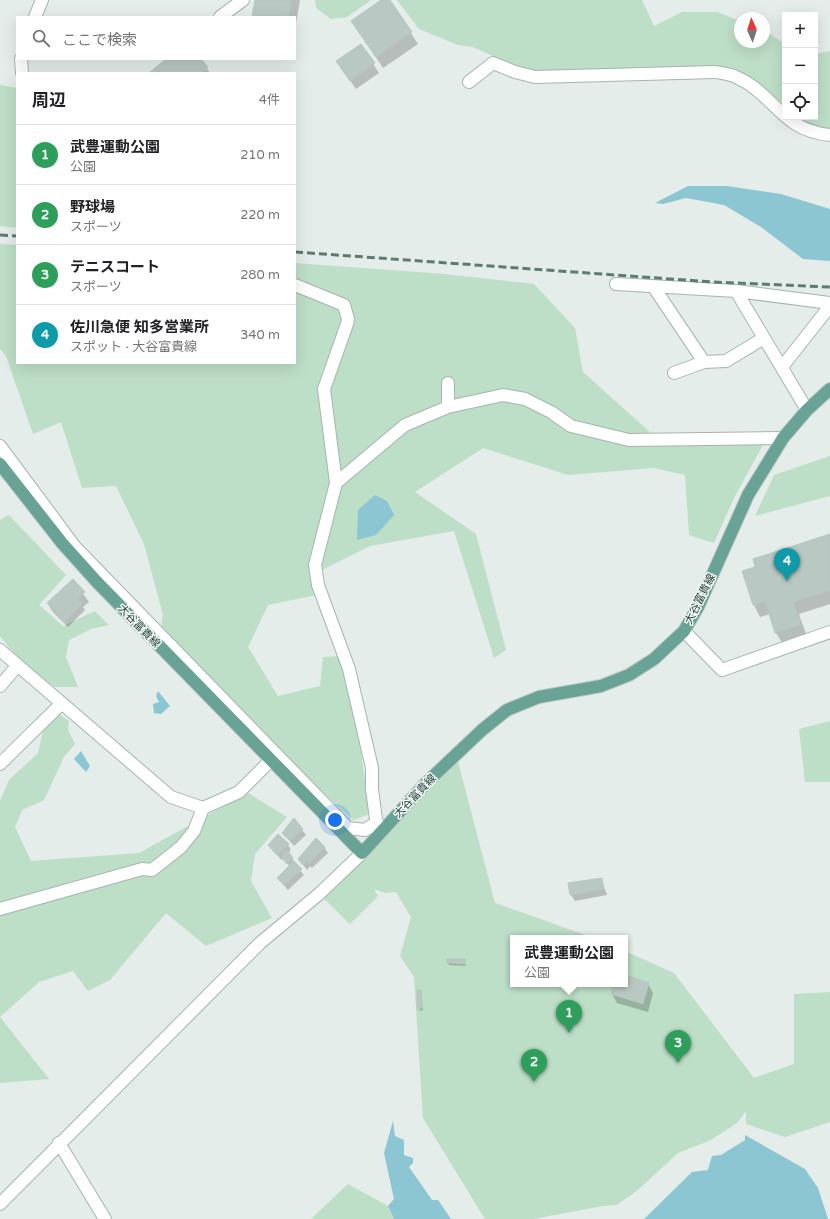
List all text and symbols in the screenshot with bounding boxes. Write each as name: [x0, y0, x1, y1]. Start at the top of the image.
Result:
north arrow: [734, 12, 770, 48]
map controls: [782, 12, 818, 120]
button: +: [782, 12, 818, 48]
search box: [16, 16, 296, 60]
icon: search: [30, 27, 52, 49]
text: ここで検索: [62, 31, 137, 49]
button: −: [782, 48, 818, 84]
button: locate: [782, 84, 818, 120]
text: 周辺: [32, 90, 66, 111]
text: 4件: [259, 92, 280, 108]
text: 武豊運動公園: [70, 138, 160, 156]
text: 1: [41, 147, 49, 163]
text: 210 m: [240, 147, 280, 163]
text: 公園: [70, 159, 96, 175]
text: 野球場: [70, 198, 115, 216]
text: 2: [41, 207, 49, 223]
text: 220 m: [240, 207, 280, 223]
text: スポーツ: [70, 219, 122, 235]
text: テニスコート: [70, 258, 160, 276]
text: 3: [41, 267, 49, 283]
text: 280 m: [240, 267, 280, 283]
text: スポーツ: [70, 279, 122, 295]
text: 佐川急便 知多営業所: [70, 318, 209, 336]
text: 4: [41, 327, 49, 343]
text: 340 m: [240, 327, 280, 343]
text: スポット · 大谷富貴線: [70, 339, 197, 355]
pin: 4: [774, 548, 800, 581]
street label: 大谷富貴線: [682, 572, 718, 626]
street label: 大谷富貴線: [115, 602, 163, 650]
street label: 大谷富貴線: [391, 772, 439, 820]
your location: [325, 810, 345, 830]
popup: [510, 935, 628, 987]
text: 武豊運動公園: [524, 944, 614, 962]
text: 公園: [524, 965, 550, 981]
pin: 1: [556, 1000, 582, 1033]
pin: 3: [665, 1030, 691, 1063]
pin: 2: [521, 1049, 547, 1082]

